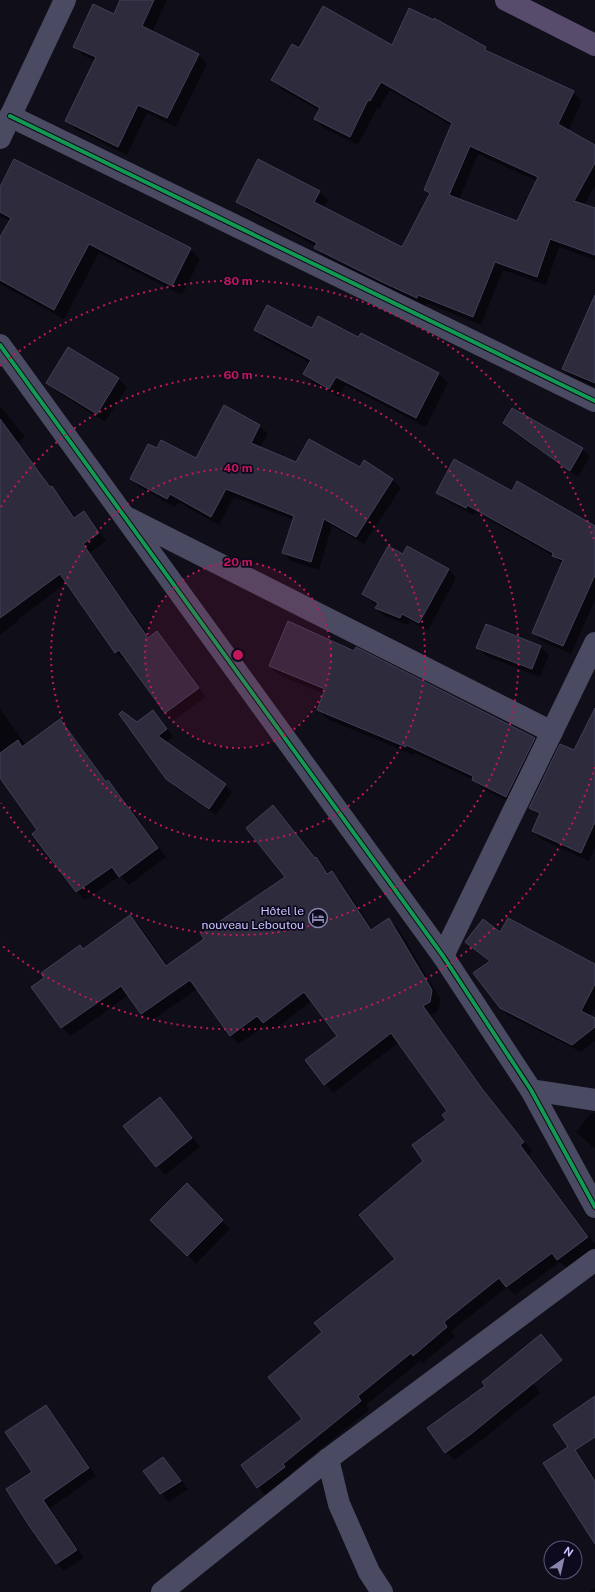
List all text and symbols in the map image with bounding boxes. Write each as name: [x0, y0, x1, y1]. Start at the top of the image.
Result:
text: 80 m: [223, 274, 253, 288]
text: 60 m: [223, 368, 253, 382]
text: 40 m: [223, 461, 253, 475]
text: 20 m: [224, 555, 253, 569]
centre of rings: [231, 648, 245, 662]
place label: Hôtel le nouveau Leboutou: [202, 904, 304, 932]
hotel icon: Hôtel le nouveau Leboutou: [307, 907, 329, 929]
north arrow: [543, 1540, 583, 1580]
text: N: [562, 1544, 576, 1559]

